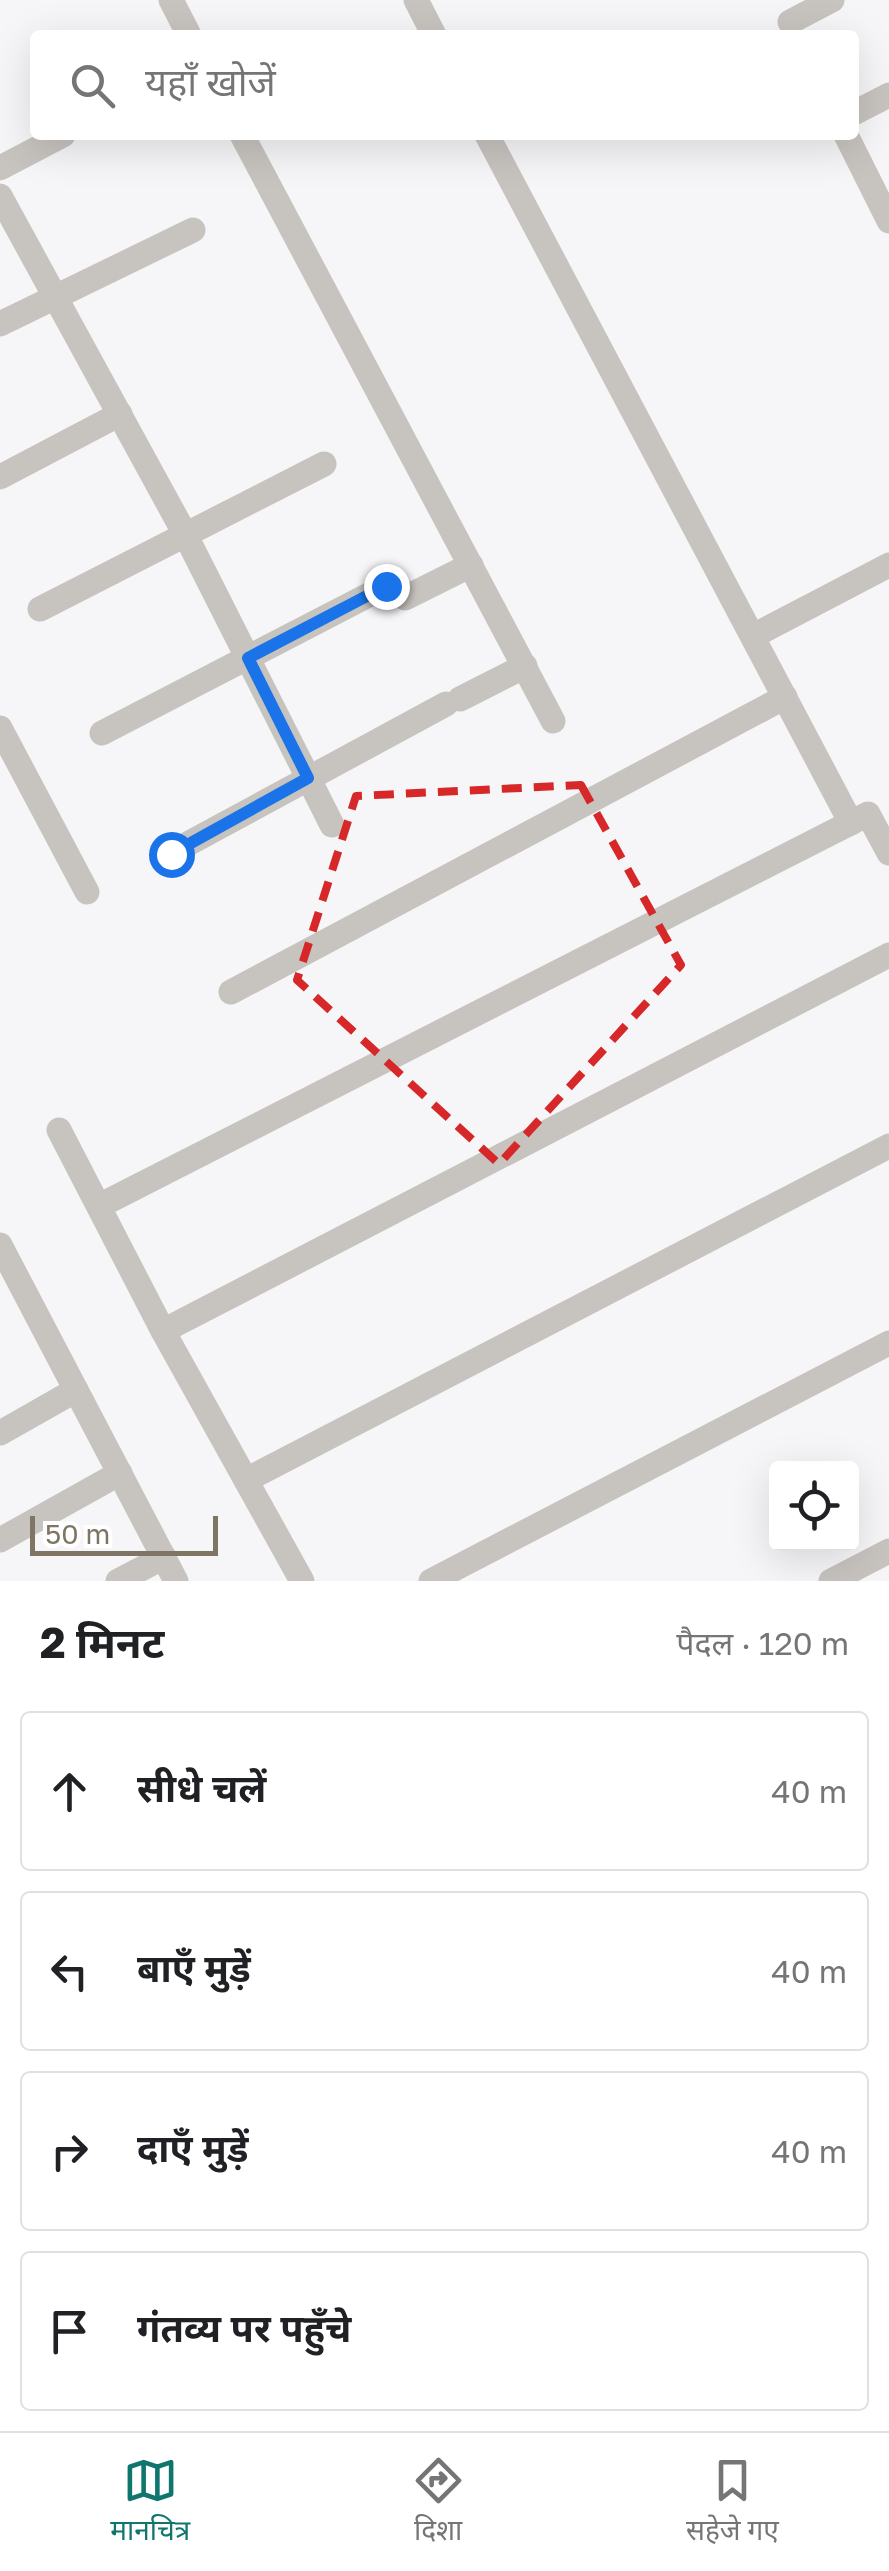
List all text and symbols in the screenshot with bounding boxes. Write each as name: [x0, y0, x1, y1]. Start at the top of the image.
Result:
search box: [30, 30, 859, 140]
icon: search: [65, 58, 120, 113]
text: यहाँ खोजें: [145, 59, 276, 104]
route end: [364, 564, 410, 610]
route start: [149, 832, 195, 878]
map controls: [769, 1461, 859, 1551]
button: locate: [769, 1461, 859, 1551]
scale bar: [30, 1511, 218, 1556]
text: 50 m: [45, 1517, 110, 1550]
text: 2 मिनट: [40, 1617, 164, 1667]
text: पैदल · 120 m: [676, 1624, 849, 1662]
icon: ahead: [42, 1764, 97, 1819]
text: सीधे चलें: [137, 1765, 266, 1810]
text: 40 m: [771, 1772, 847, 1810]
icon: left: [42, 1944, 97, 1999]
text: बाएँ मुड़ें: [137, 1945, 251, 1990]
text: 40 m: [771, 1952, 847, 1990]
icon: right: [42, 2124, 97, 2179]
text: दाएँ मुड़ें: [137, 2125, 249, 2170]
text: 40 m: [771, 2132, 847, 2170]
icon: arrive: [42, 2304, 97, 2359]
text: गंतव्य पर पहुँचे: [137, 2305, 351, 2350]
tab: मानचित्र: [110, 2453, 190, 2551]
tab: दिशा: [411, 2453, 466, 2551]
tab: सहेजे गए: [686, 2453, 779, 2551]

